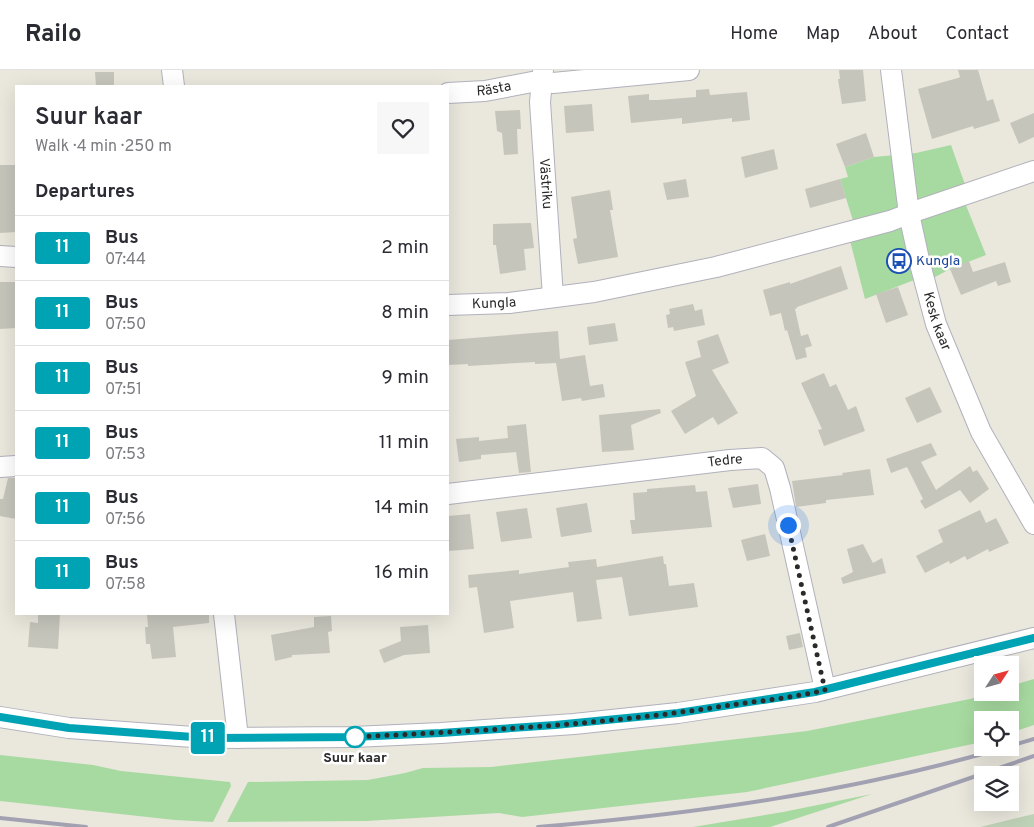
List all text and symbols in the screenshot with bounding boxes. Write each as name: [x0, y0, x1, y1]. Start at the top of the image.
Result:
text: Railo: [25, 20, 82, 50]
text: Home: [730, 23, 778, 46]
text: Map: [806, 23, 840, 46]
text: About: [868, 23, 917, 46]
text: Contact: [945, 23, 1009, 46]
street label: Rästa: [476, 78, 512, 100]
button: heart: [377, 102, 429, 154]
text: Suur kaar: [35, 103, 142, 133]
text: Walk · 4 min · 250 m: [35, 137, 172, 157]
street label: Västriku: [535, 158, 556, 210]
text: Departures: [35, 180, 135, 204]
text: Bus: [105, 226, 139, 250]
text: 11: [55, 236, 70, 259]
text: 2 min: [381, 236, 429, 260]
bus stop icon: Kungla: [886, 248, 912, 274]
text: 07:44: [105, 250, 146, 270]
place label: Kungla: [916, 253, 960, 270]
street label: Kesk kaar: [919, 290, 955, 354]
text: Bus: [105, 291, 139, 315]
street label: Kungla: [472, 294, 517, 313]
text: 11: [55, 301, 70, 324]
text: 8 min: [381, 301, 429, 325]
text: 07:50: [105, 315, 146, 335]
text: Bus: [105, 356, 139, 380]
text: 11: [55, 366, 70, 389]
text: 9 min: [382, 366, 429, 390]
text: 07:51: [105, 380, 142, 400]
text: Bus: [105, 421, 139, 445]
text: 11: [55, 431, 70, 454]
text: 11 min: [379, 431, 429, 455]
text: 07:53: [105, 445, 146, 465]
street label: Tedre: [706, 451, 743, 471]
text: Bus: [105, 486, 139, 510]
text: 11: [55, 496, 70, 519]
text: 14 min: [374, 496, 429, 520]
text: 07:56: [105, 510, 146, 530]
your location: [776, 513, 801, 538]
text: Bus: [105, 551, 139, 575]
text: 11: [55, 561, 70, 584]
text: 16 min: [374, 561, 429, 585]
text: 07:58: [105, 575, 146, 595]
north arrow: [974, 656, 1019, 701]
map controls: [974, 656, 1019, 811]
button: locate: [974, 711, 1019, 756]
line badge: 11: [186, 722, 230, 754]
text: 11: [201, 726, 215, 749]
marker: Suur kaar: [344, 726, 366, 748]
place label: Suur kaar: [323, 750, 387, 767]
button: layers: [974, 766, 1019, 811]

